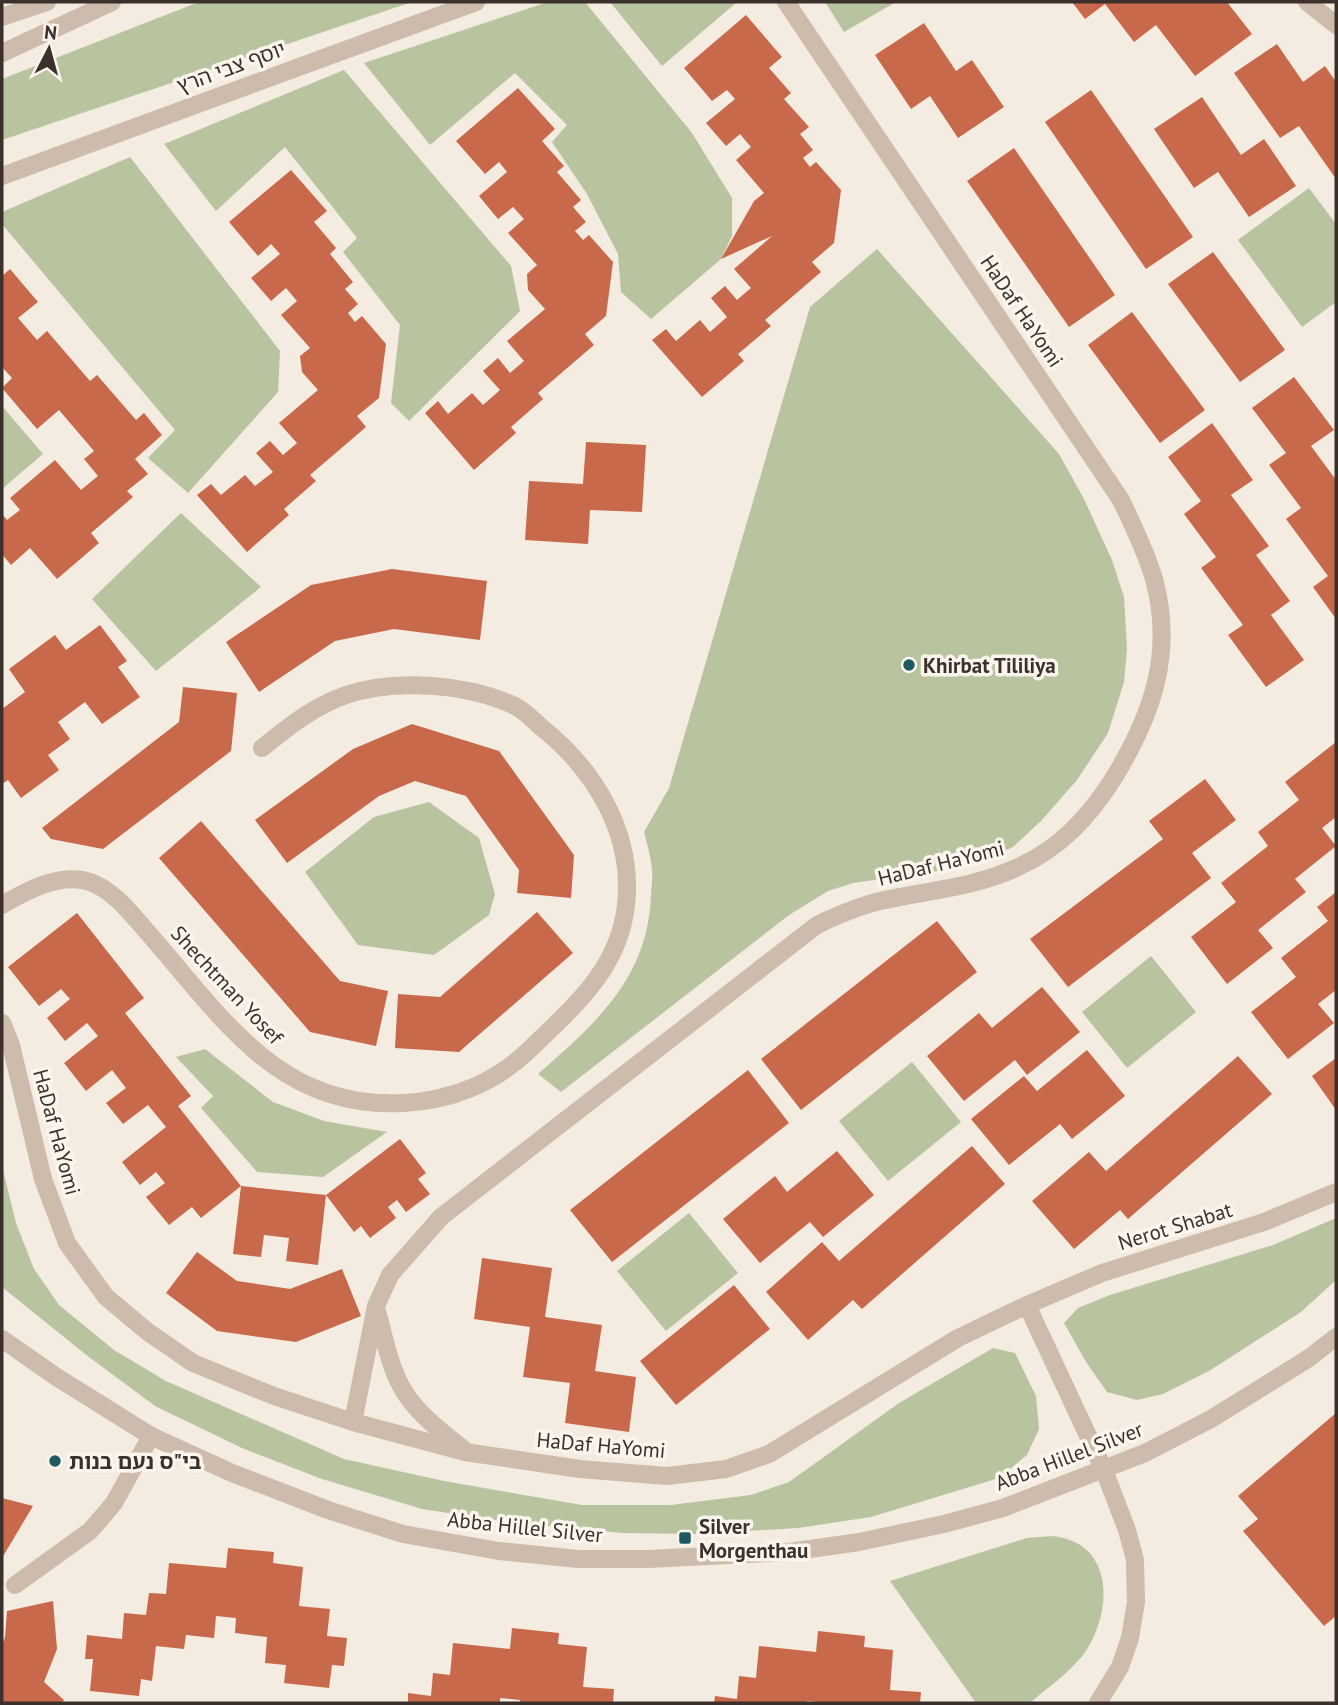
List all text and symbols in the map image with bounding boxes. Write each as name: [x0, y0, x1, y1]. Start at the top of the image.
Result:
north arrow: [14, 14, 84, 84]
text: N: [43, 20, 58, 45]
street label: יוסף צבי הרץ: [173, 35, 289, 99]
street label: HaDaf HaYomi: [975, 250, 1069, 372]
place label: Khirbat Tililiya: [923, 652, 1056, 679]
marker: Khirbat Tililiya: [901, 657, 917, 673]
street label: HaDaf HaYomi: [875, 834, 1007, 892]
street label: Shechtman Yosef: [165, 920, 290, 1051]
street label: HaDaf HaYomi: [27, 1066, 87, 1198]
street label: Nerot Shabat: [1115, 1196, 1235, 1256]
street label: Abba Hillel Silver: [991, 1415, 1147, 1497]
street label: HaDaf HaYomi: [535, 1426, 667, 1464]
place label: בי"ס נעם בנות: [69, 1448, 201, 1475]
marker: בי"ס נעם בנות: [47, 1453, 63, 1469]
street label: Abba Hillel Silver: [446, 1505, 604, 1549]
place label: Silver Morgenthau: [699, 1513, 808, 1564]
marker: Silver Morgenthau: [677, 1530, 693, 1546]

